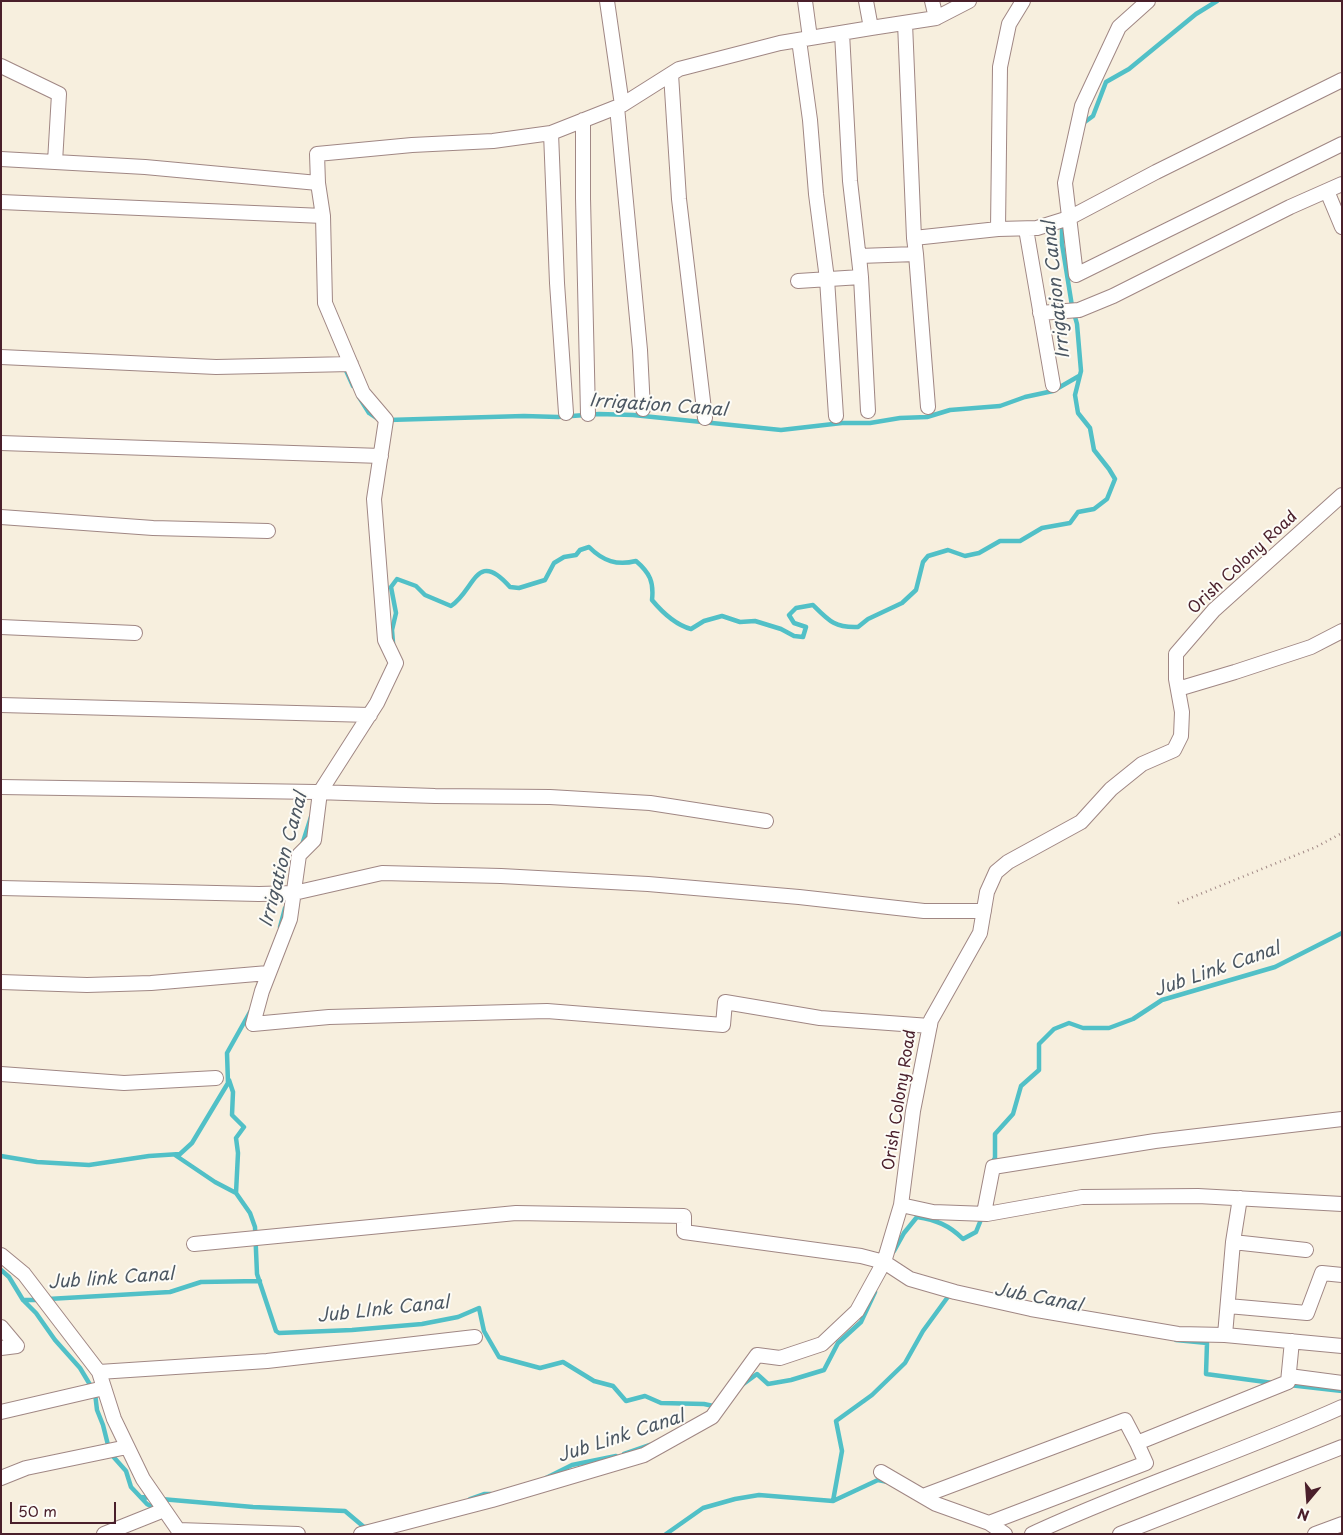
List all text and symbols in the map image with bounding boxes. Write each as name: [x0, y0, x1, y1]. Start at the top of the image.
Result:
water label: Irrigation Canal: [1039, 220, 1075, 360]
water label: Irrigation Canal: [588, 390, 728, 422]
street label: Orish Colony Road: [1184, 507, 1302, 619]
water label: Irrigation Canal: [256, 790, 312, 930]
water label: Jub Link Canal: [1151, 938, 1283, 1002]
street label: Orish Colony Road: [879, 1028, 921, 1172]
water label: Jub link Canal: [47, 1264, 175, 1294]
water label: Jub Canal: [992, 1279, 1084, 1317]
water label: Jub LInk Canal: [316, 1292, 450, 1328]
water label: Jub Link Canal: [555, 1406, 687, 1468]
north arrow: [1283, 1475, 1333, 1525]
scale bar: [12, 1492, 119, 1524]
text: 50 m: [18, 1499, 57, 1522]
text: N: [1295, 1503, 1312, 1526]

